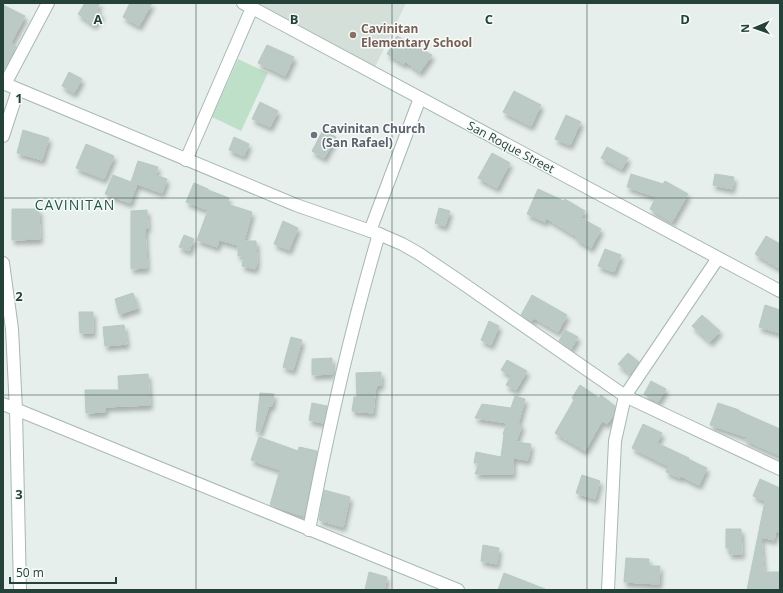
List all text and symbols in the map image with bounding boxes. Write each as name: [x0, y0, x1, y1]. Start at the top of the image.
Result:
north arrow: [735, 8, 775, 48]
text: A: [94, 10, 103, 28]
text: B: [290, 10, 299, 28]
text: C: [485, 10, 493, 28]
text: D: [680, 10, 690, 28]
place label: Cavinitan Elementary School: [361, 20, 472, 51]
text: N: [737, 24, 752, 33]
marker: Cavinitan Elementary School: [348, 30, 358, 40]
text: 1: [15, 89, 23, 107]
street label: San Roque Street: [464, 117, 558, 177]
place label: Cavinitan Church (San Rafael): [322, 120, 425, 151]
marker: Cavinitan Church (San Rafael): [309, 130, 319, 140]
district label: CAVINITAN: [35, 195, 115, 214]
text: 2: [15, 287, 23, 305]
text: 3: [15, 485, 23, 503]
scale bar: [10, 559, 116, 585]
text: 50 m: [16, 564, 44, 581]

